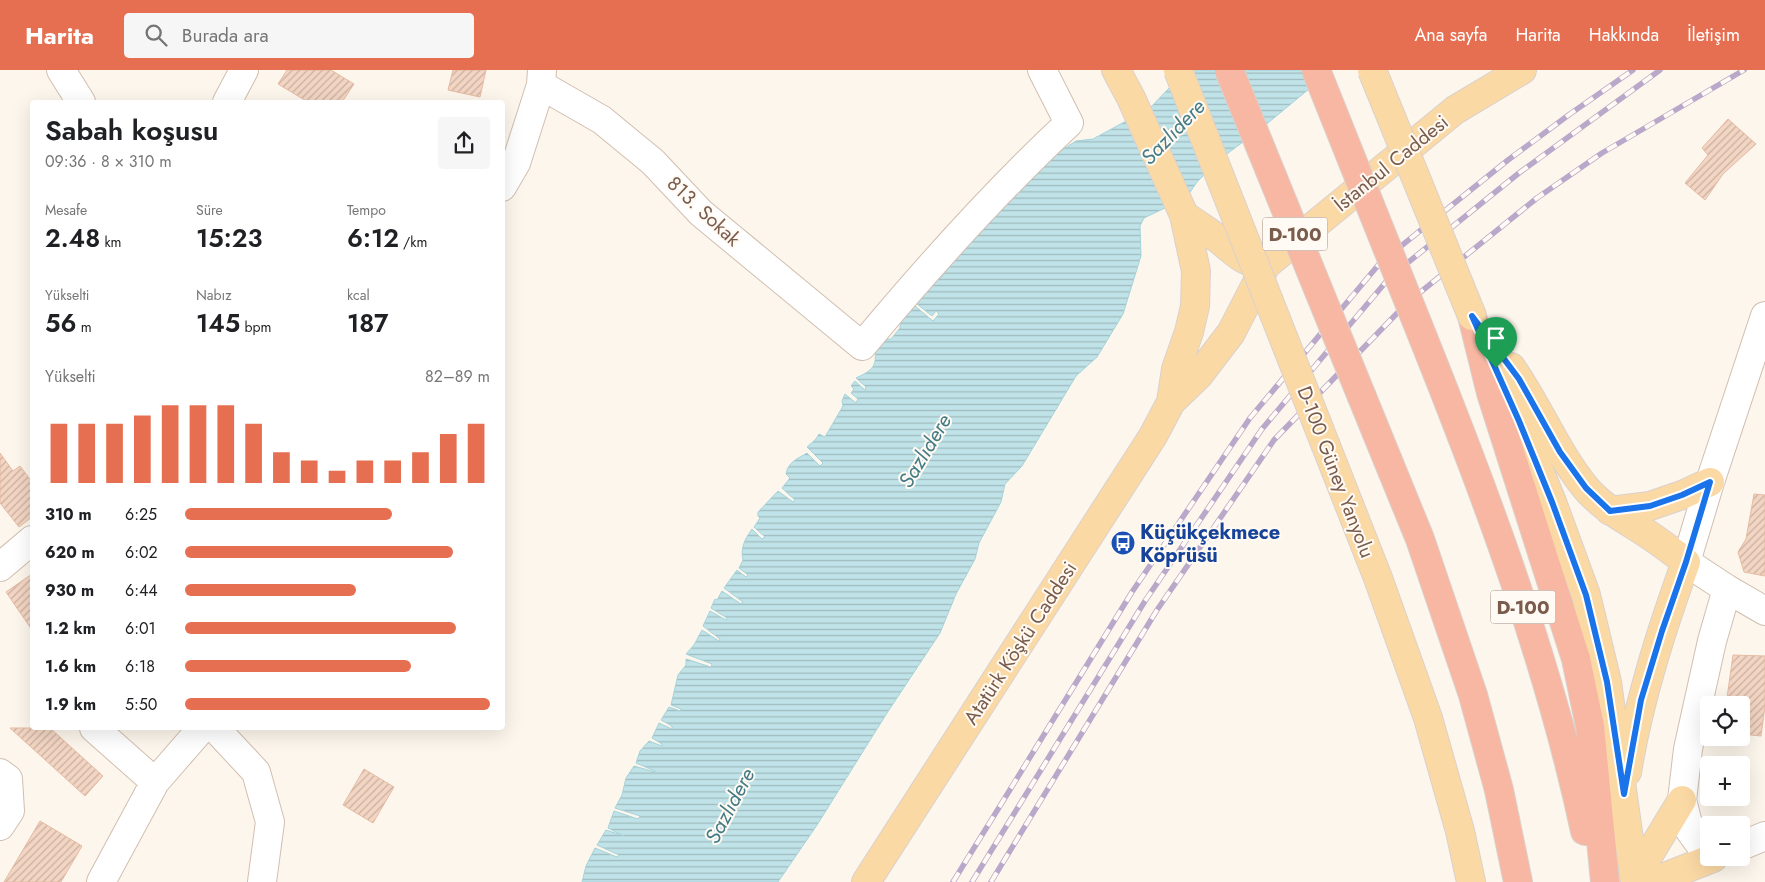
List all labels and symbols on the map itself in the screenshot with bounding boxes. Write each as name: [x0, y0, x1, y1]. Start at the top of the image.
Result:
water label: Sazlıdere: [1134, 92, 1212, 172]
street label: İstanbul Caddesi: [1328, 108, 1455, 219]
street label: 813. Sokak: [660, 170, 747, 253]
road number: D-100: [1262, 217, 1328, 250]
pin: [1475, 317, 1517, 368]
street label: D-100 Güney Yanyolu: [1289, 382, 1382, 562]
water label: Sazlıdere: [891, 408, 959, 494]
place label: Küçükçekmece Köprüsü: [1140, 518, 1280, 570]
bus stop icon: Küçükçekmece Köprüsü: [1110, 530, 1136, 556]
street label: Atatürk Köşkü Caddesi: [957, 556, 1084, 731]
road number: D-100: [1490, 590, 1556, 624]
water label: Sazlıdere: [698, 763, 763, 849]

